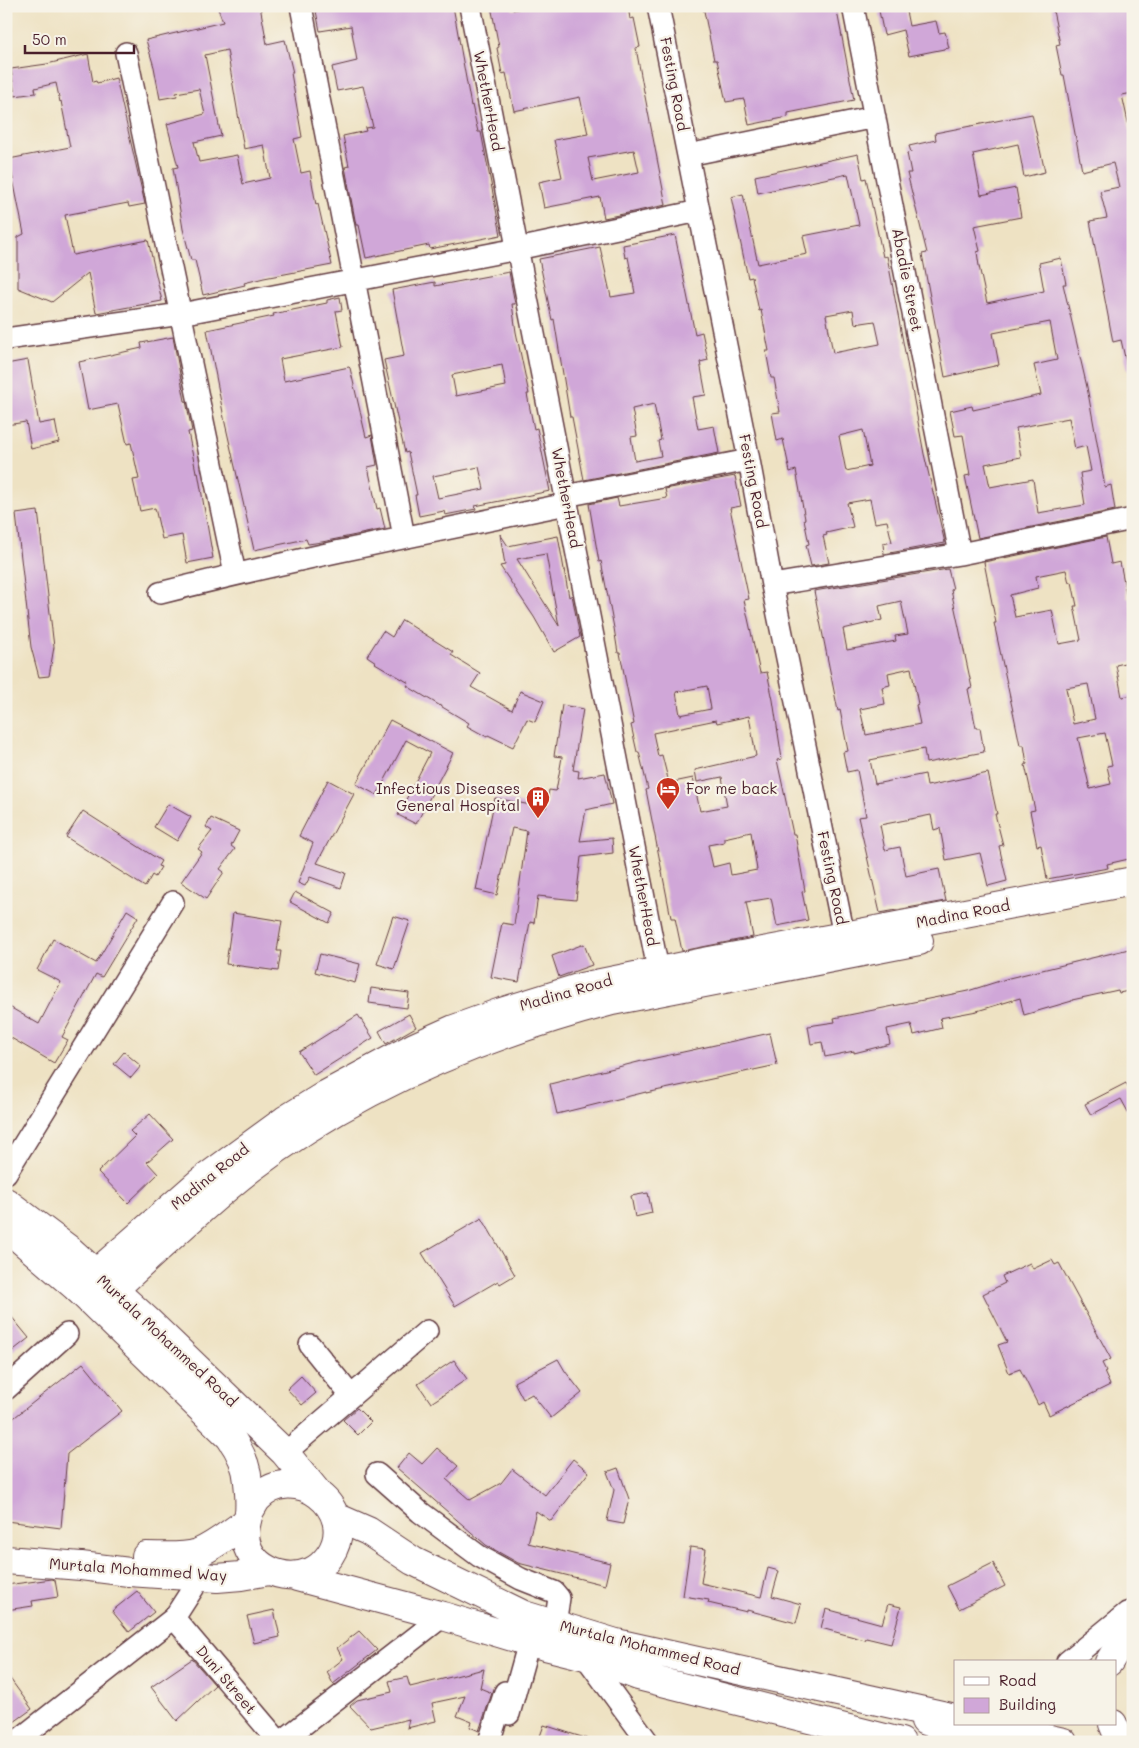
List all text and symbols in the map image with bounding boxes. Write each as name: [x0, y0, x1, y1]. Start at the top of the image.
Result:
scale bar: [25, 22, 134, 54]
text: 50 m: [32, 29, 67, 49]
street label: Festing Road: [656, 35, 694, 133]
street label: WhetherHead: [469, 49, 508, 153]
street label: Abadie Street: [888, 226, 928, 333]
street label: Festing Road: [735, 432, 773, 530]
street label: WhetherHead: [547, 446, 586, 550]
hotel icon: For me back: [655, 776, 681, 810]
place label: Infectious Diseases General Hospital: [376, 778, 520, 815]
place label: For me back: [686, 778, 777, 798]
building icon: Infectious Diseases General Hospital: [525, 785, 551, 819]
street label: Festing Road: [813, 829, 853, 926]
street label: WhetherHead: [624, 844, 663, 948]
street label: Madina Road: [914, 894, 1011, 932]
street label: Madina Road: [517, 969, 614, 1015]
street label: Madina Road: [166, 1138, 253, 1214]
street label: Murtala Mohammed Road: [93, 1270, 242, 1411]
street label: Murtala Mohammed Way: [49, 1553, 228, 1585]
street label: Murtala Mohammed Road: [558, 1615, 742, 1679]
street label: Duni Street: [192, 1641, 261, 1718]
legend: [954, 1660, 1116, 1726]
text: Road: [999, 1670, 1036, 1690]
text: Building: [999, 1694, 1056, 1714]

